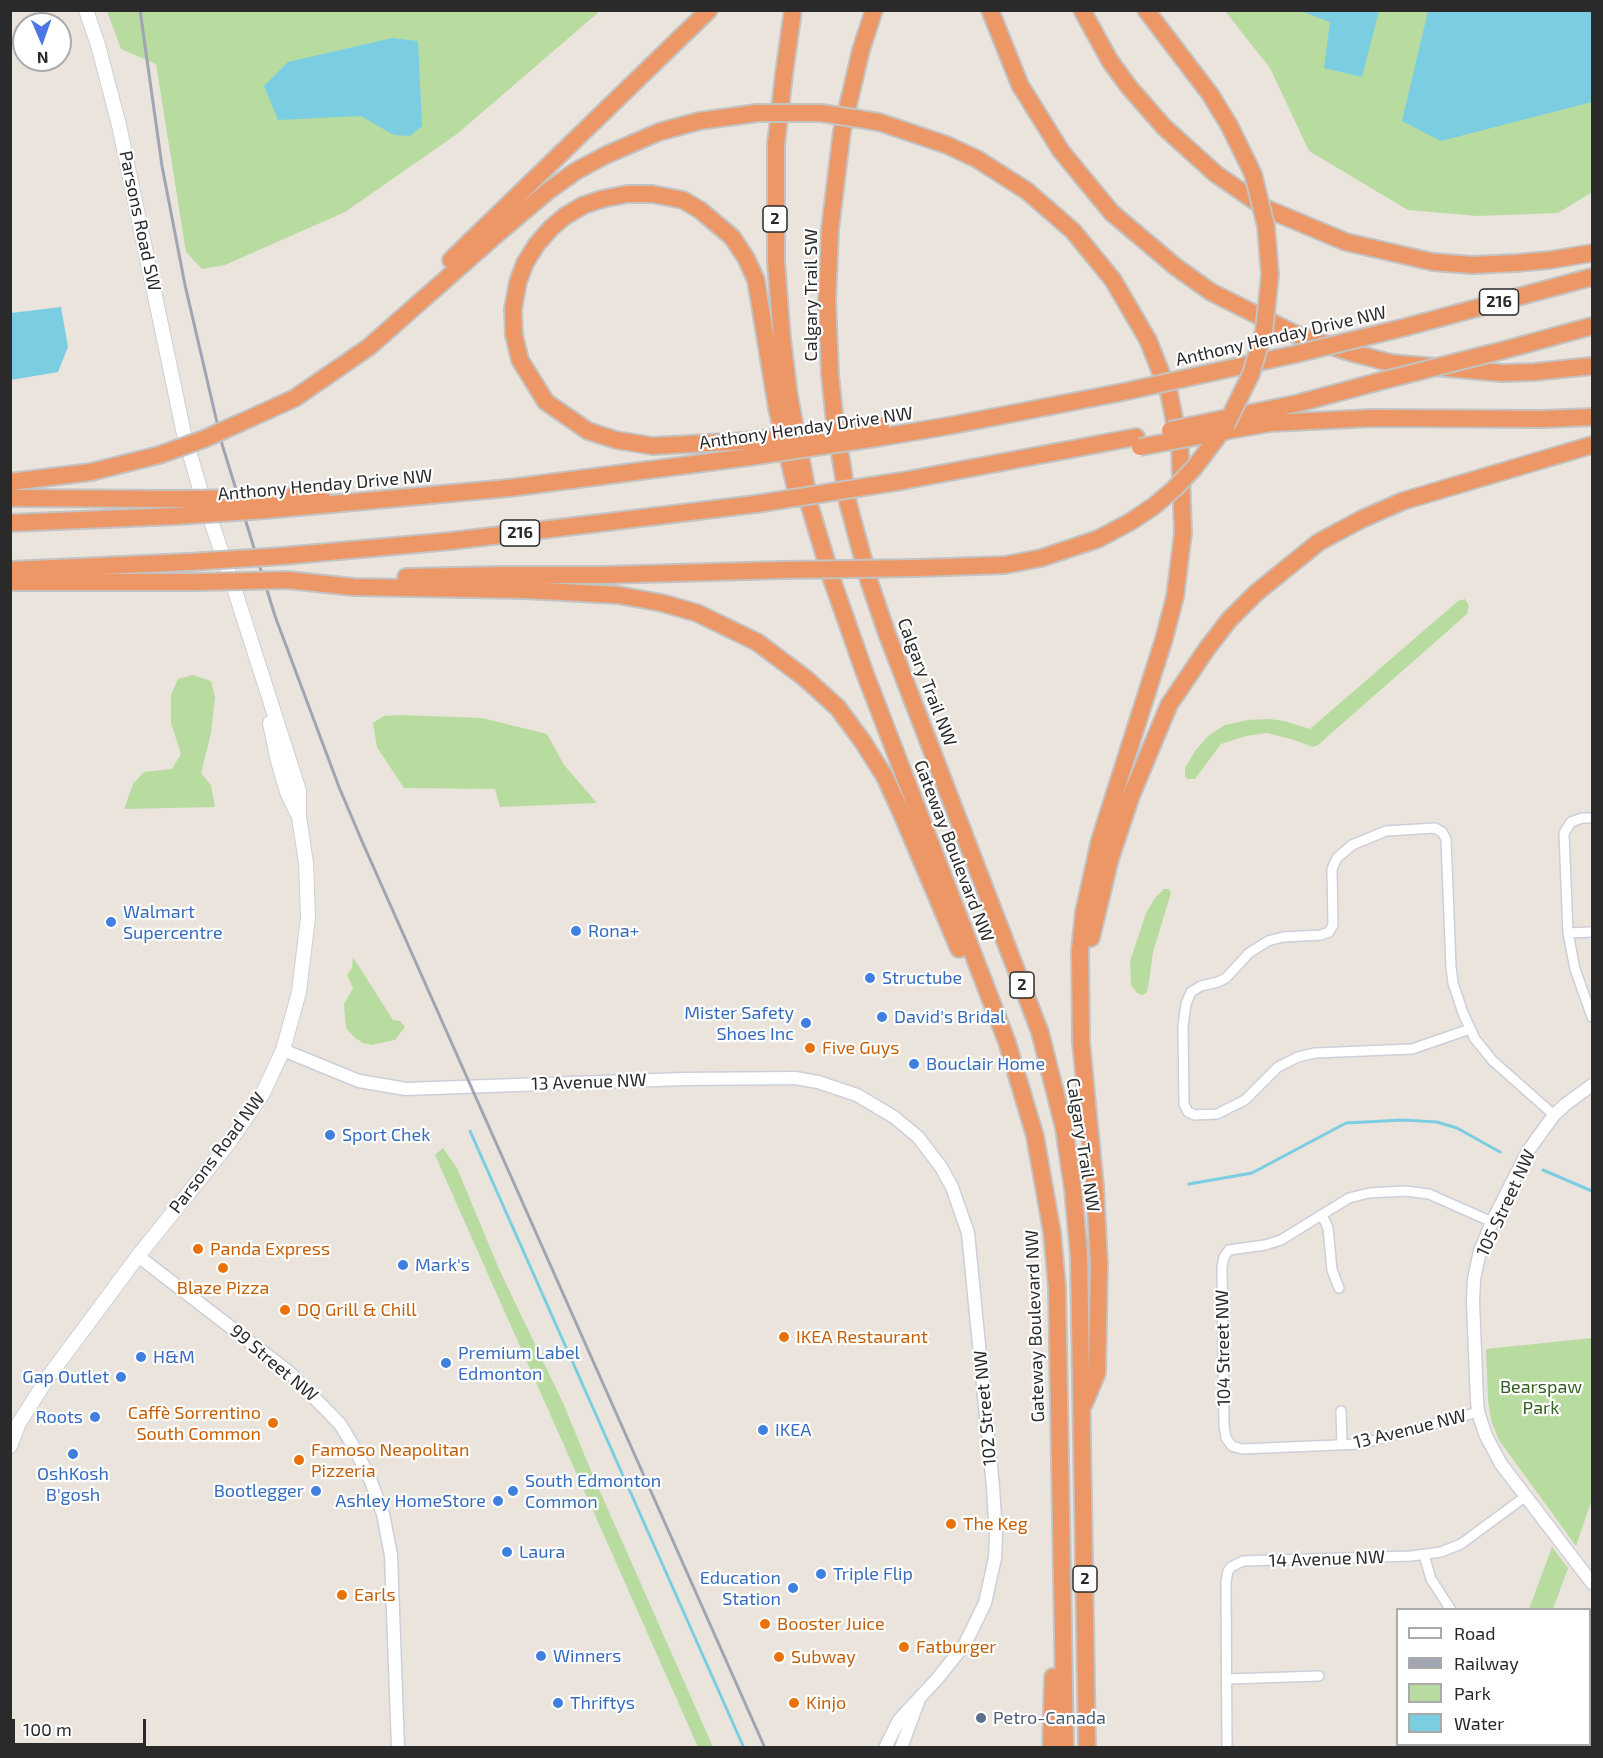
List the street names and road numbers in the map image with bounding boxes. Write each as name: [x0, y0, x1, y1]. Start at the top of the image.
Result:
street label: Parsons Road SW: [115, 149, 165, 293]
road number: 2: [763, 206, 787, 232]
street label: Calgary Trail SW: [800, 229, 822, 361]
road number: 216: [1480, 289, 1518, 315]
street label: Anthony Henday Drive NW: [1174, 301, 1388, 371]
street label: Anthony Henday Drive NW: [698, 402, 914, 454]
street label: Anthony Henday Drive NW: [217, 465, 433, 505]
road number: 216: [500, 520, 540, 546]
street label: Calgary Trail NW: [893, 615, 961, 749]
street label: Gateway Boulevard NW: [909, 757, 999, 945]
road number: 2: [1010, 972, 1034, 998]
street label: 13 Avenue NW: [531, 1069, 647, 1095]
street label: Calgary Trail NW: [1062, 1076, 1104, 1214]
street label: Parsons Road NW: [164, 1088, 270, 1218]
street label: 105 Street NW: [1472, 1146, 1540, 1260]
street label: Gateway Boulevard NW: [1021, 1229, 1049, 1423]
street label: 104 Street NW: [1211, 1289, 1235, 1407]
street label: 99 Street NW: [226, 1320, 322, 1406]
street label: 102 Street NW: [969, 1349, 1001, 1467]
street label: 13 Avenue NW: [1351, 1405, 1469, 1453]
street label: 14 Avenue NW: [1268, 1546, 1386, 1572]
road number: 2: [1073, 1566, 1097, 1592]

